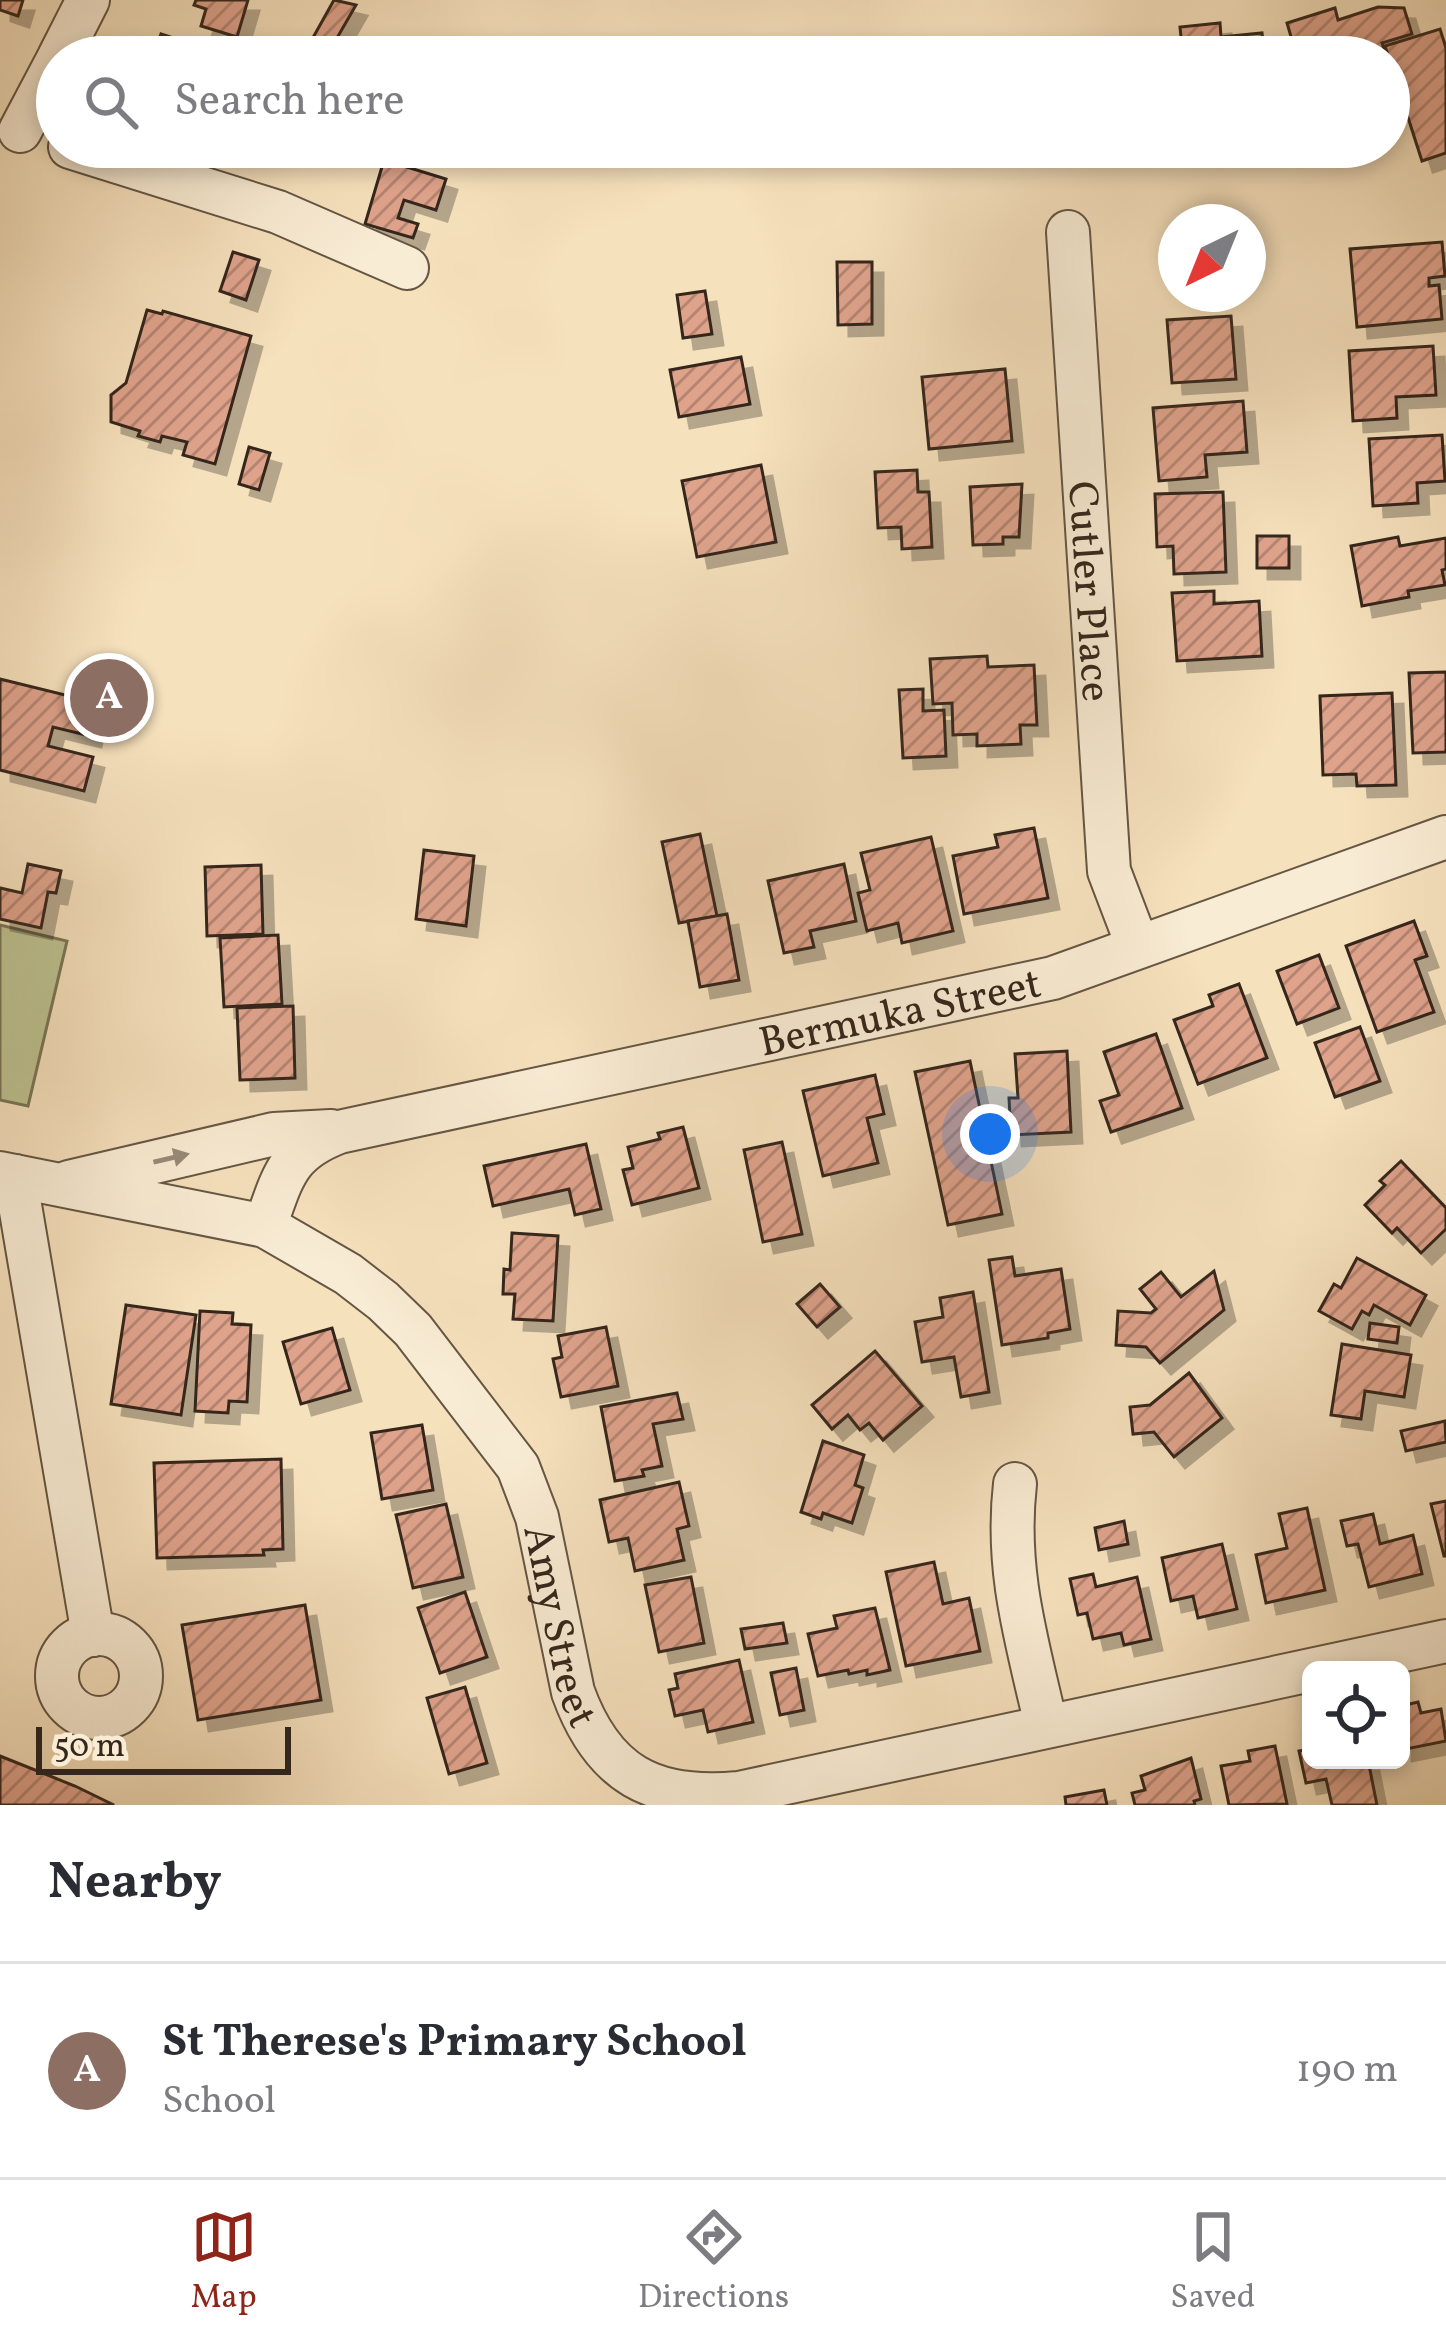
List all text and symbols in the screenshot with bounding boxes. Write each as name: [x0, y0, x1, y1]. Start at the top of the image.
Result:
search box: [36, 36, 1410, 168]
icon: search: [78, 69, 144, 135]
text: Search here: [174, 71, 405, 134]
north arrow: [1158, 204, 1266, 312]
street label: Cutler Place: [1050, 479, 1123, 704]
pin: A: [70, 653, 148, 743]
street label: Bermuka Street: [754, 956, 1047, 1075]
your location: [960, 1104, 1020, 1164]
one-way arrow: [152, 1148, 190, 1167]
street label: Amy Street: [505, 1520, 609, 1739]
map controls: [1302, 1661, 1410, 1769]
button: locate: [1302, 1661, 1410, 1769]
scale bar: [36, 1721, 291, 1774]
text: 50 m: [54, 1725, 125, 1771]
text: Nearby: [48, 1848, 222, 1919]
text: St Therese's Primary School: [162, 2012, 747, 2075]
text: A: [73, 2044, 101, 2098]
text: 190 m: [1296, 2044, 1398, 2098]
text: School: [162, 2075, 276, 2129]
tab: Map: [191, 2204, 257, 2322]
tab: Directions: [638, 2204, 789, 2322]
tab: Saved: [1170, 2204, 1255, 2322]

